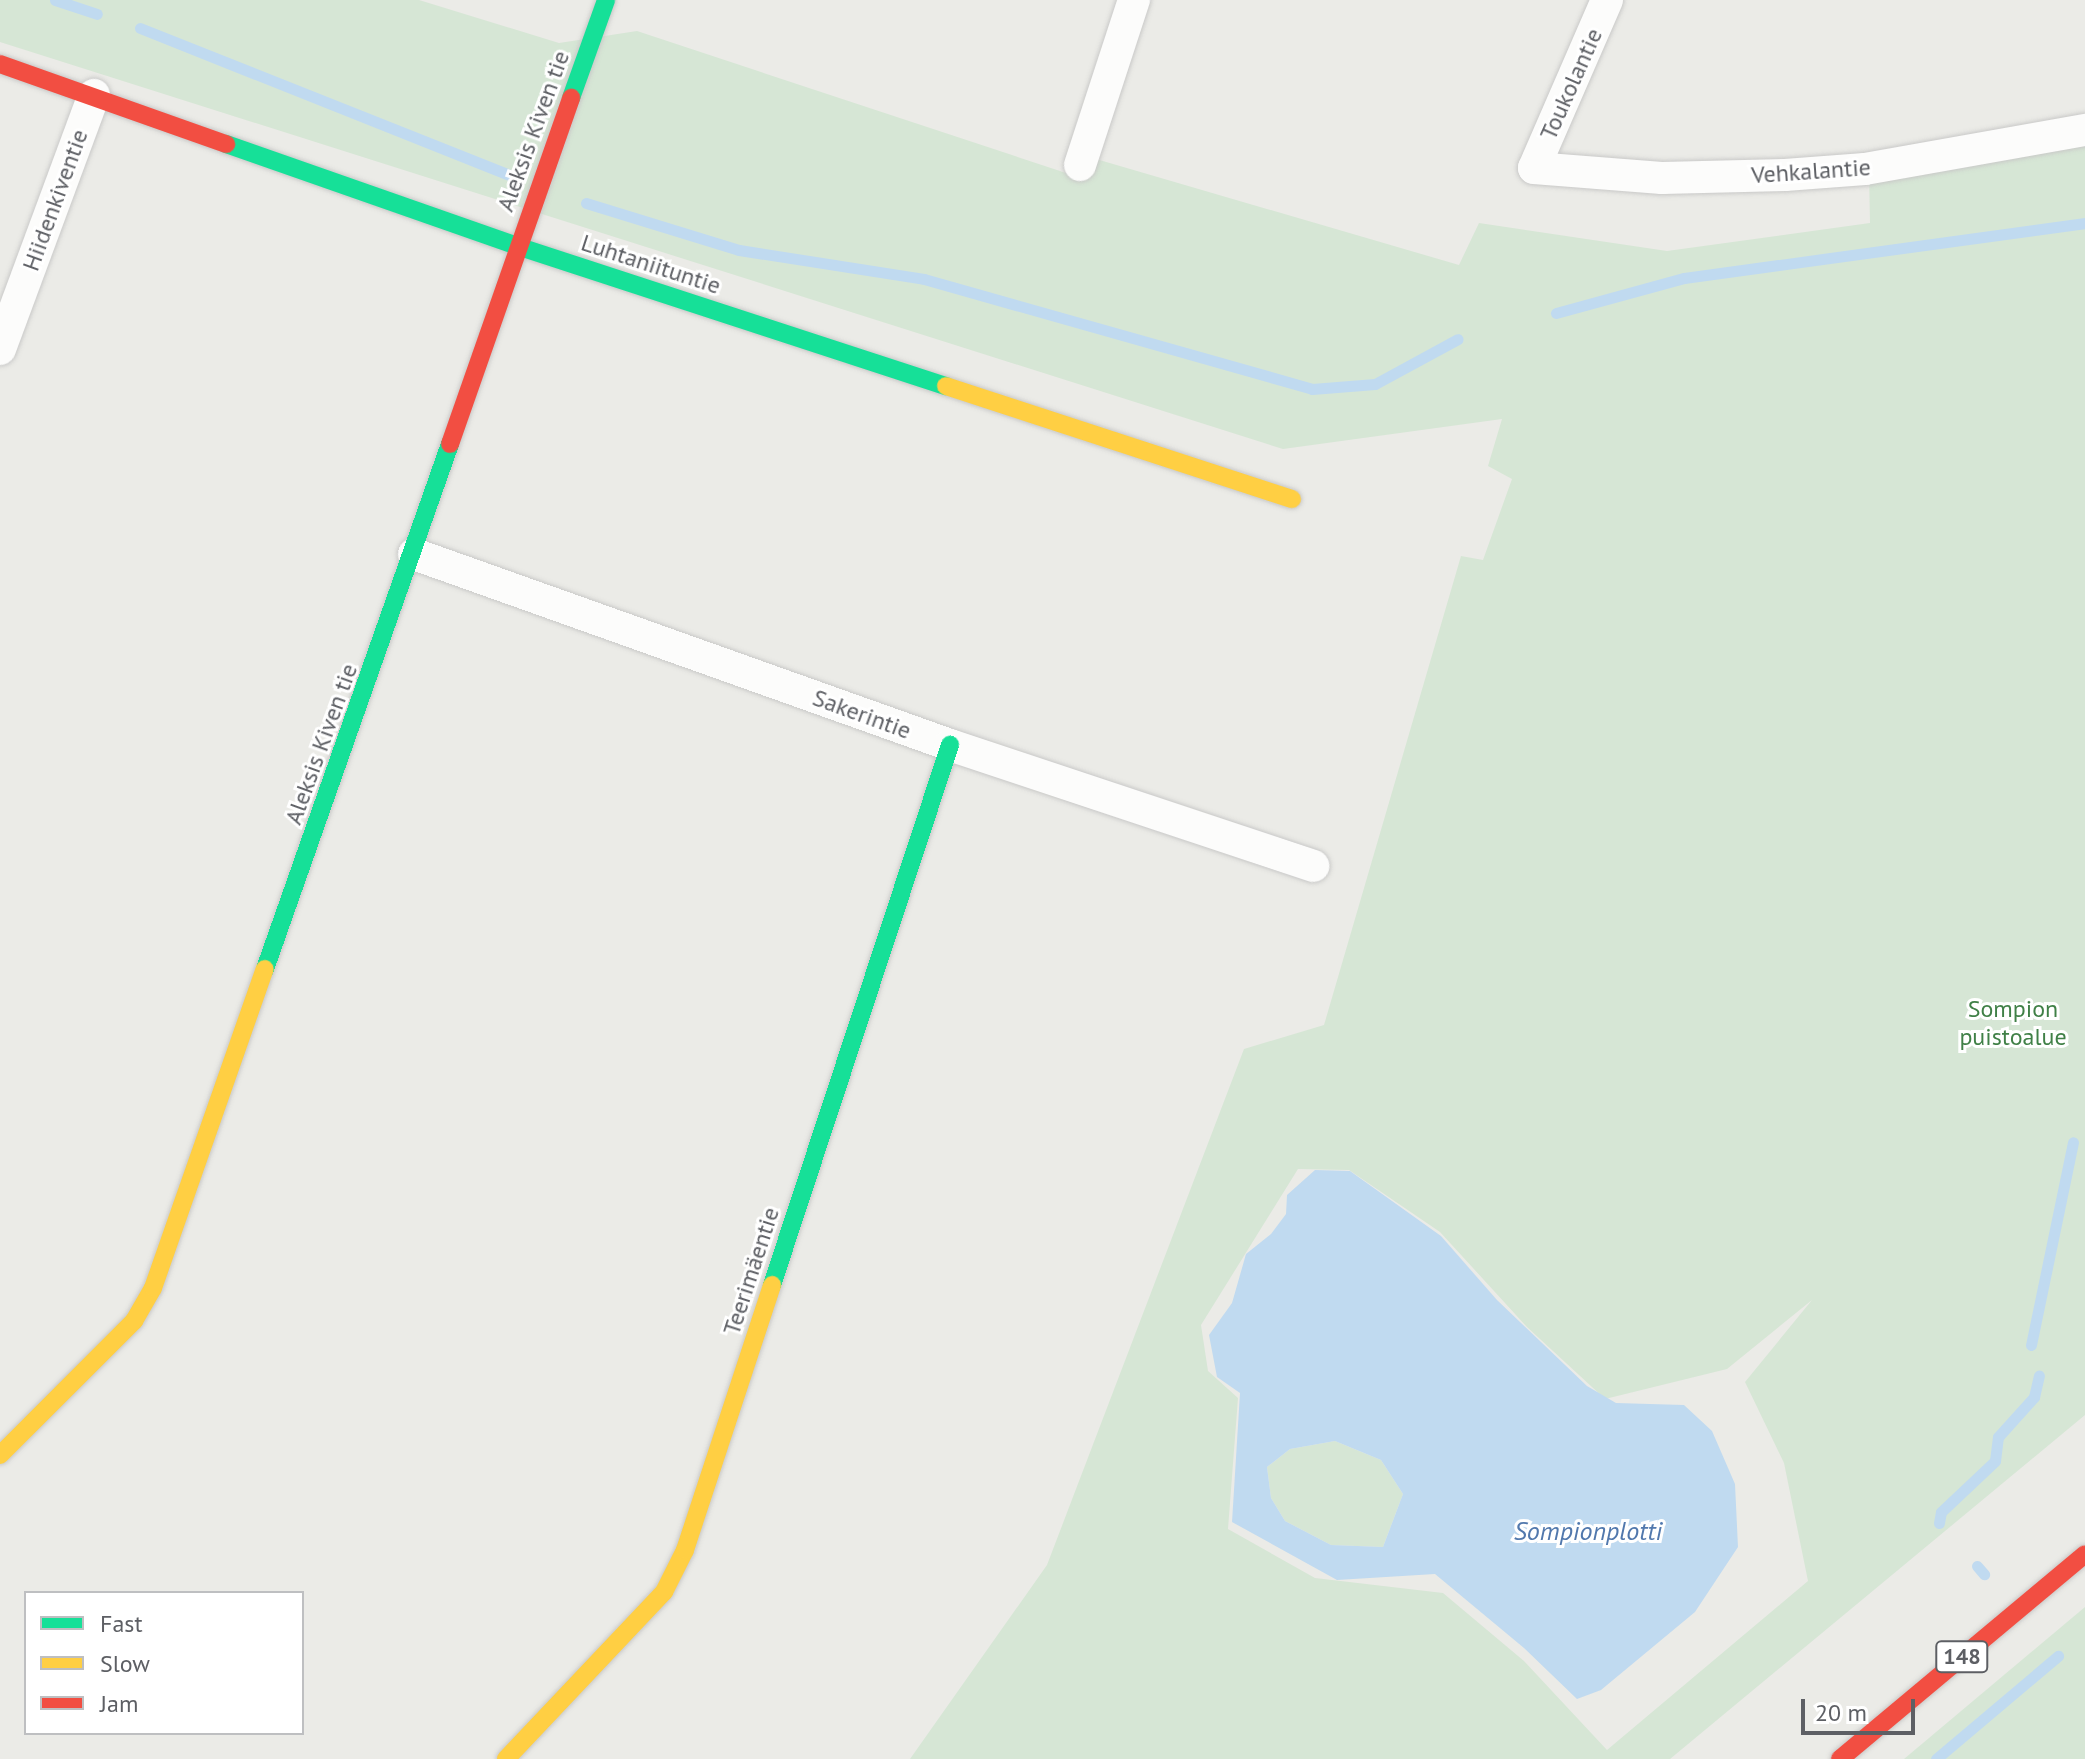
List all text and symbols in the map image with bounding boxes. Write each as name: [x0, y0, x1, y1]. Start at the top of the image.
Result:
street label: Toukolantie: [1534, 24, 1608, 144]
street label: Aleksis Kiven tie: [491, 47, 575, 215]
street label: Hiidenkiventie: [16, 125, 94, 275]
street label: Vehkalantie: [1750, 152, 1872, 190]
street label: Luhtaniituntie: [578, 228, 724, 300]
street label: Aleksis Kiven tie: [279, 660, 363, 828]
street label: Sakerintie: [809, 683, 915, 745]
park label: Sompion puistoalue: [1959, 995, 2067, 1051]
street label: Teerimäentie: [717, 1204, 785, 1338]
water label: Sompionplotti: [1514, 1515, 1662, 1547]
legend: [24, 1591, 304, 1735]
text: Fast: [100, 1608, 143, 1639]
road number: 148: [1934, 1639, 1990, 1675]
text: Slow: [100, 1648, 150, 1679]
scale bar: [1805, 1683, 1919, 1733]
text: Jam: [100, 1688, 138, 1719]
text: 20 m: [1815, 1697, 1867, 1728]

